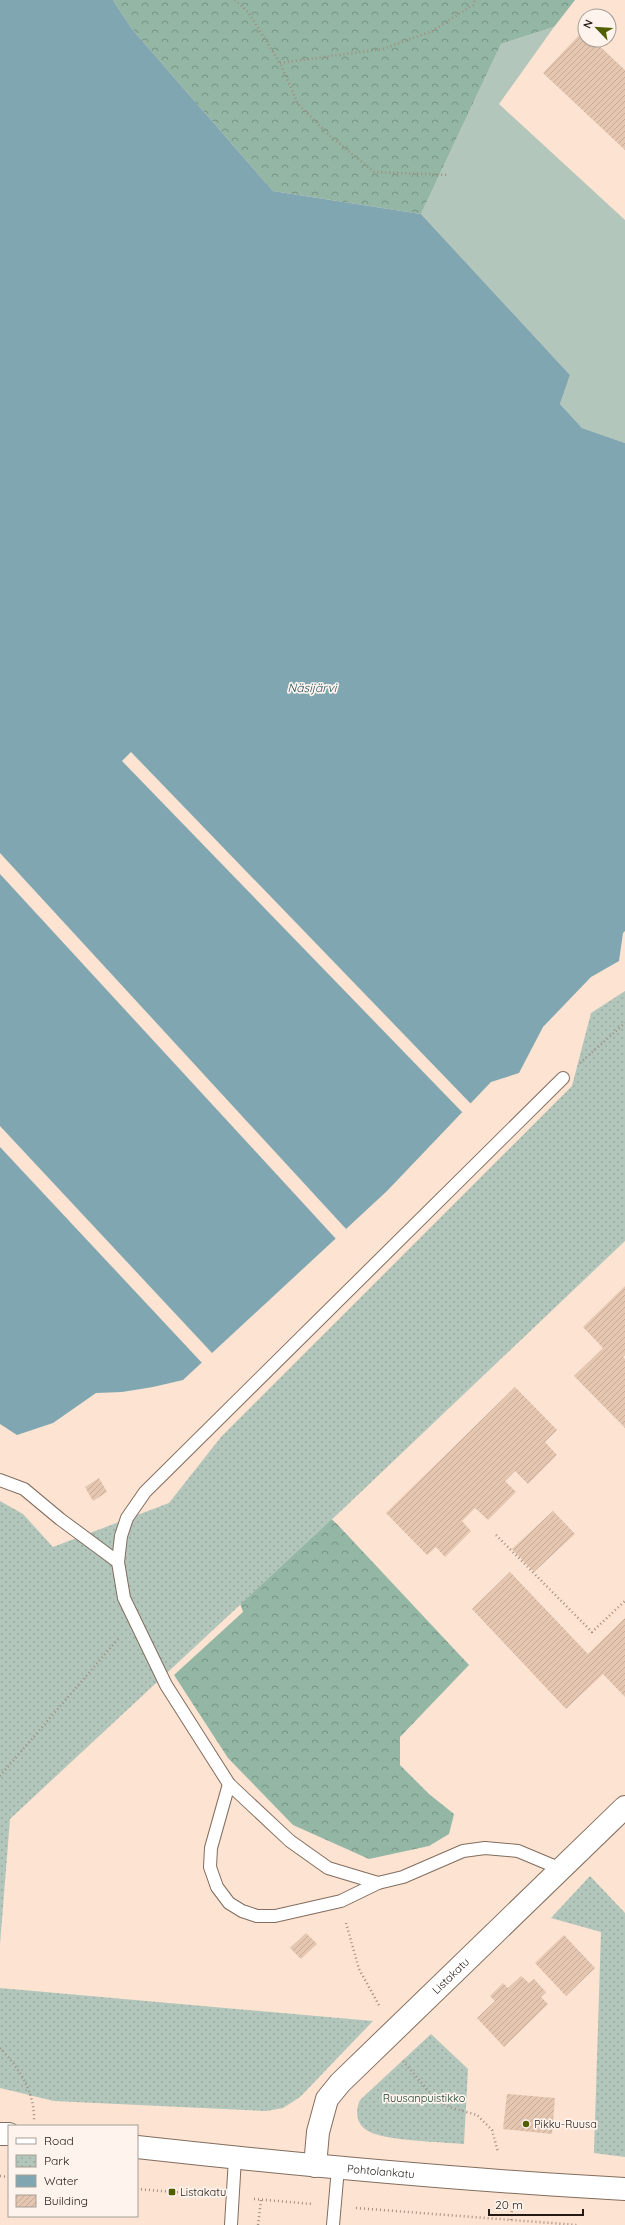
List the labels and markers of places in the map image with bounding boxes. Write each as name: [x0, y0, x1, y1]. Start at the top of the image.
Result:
place label: Pikku-Ruusa: [534, 2117, 597, 2131]
marker: Pikku-Ruusa: [521, 2119, 531, 2129]
place label: Listakatu: [180, 2185, 226, 2199]
marker: Listakatu: [167, 2187, 177, 2197]

